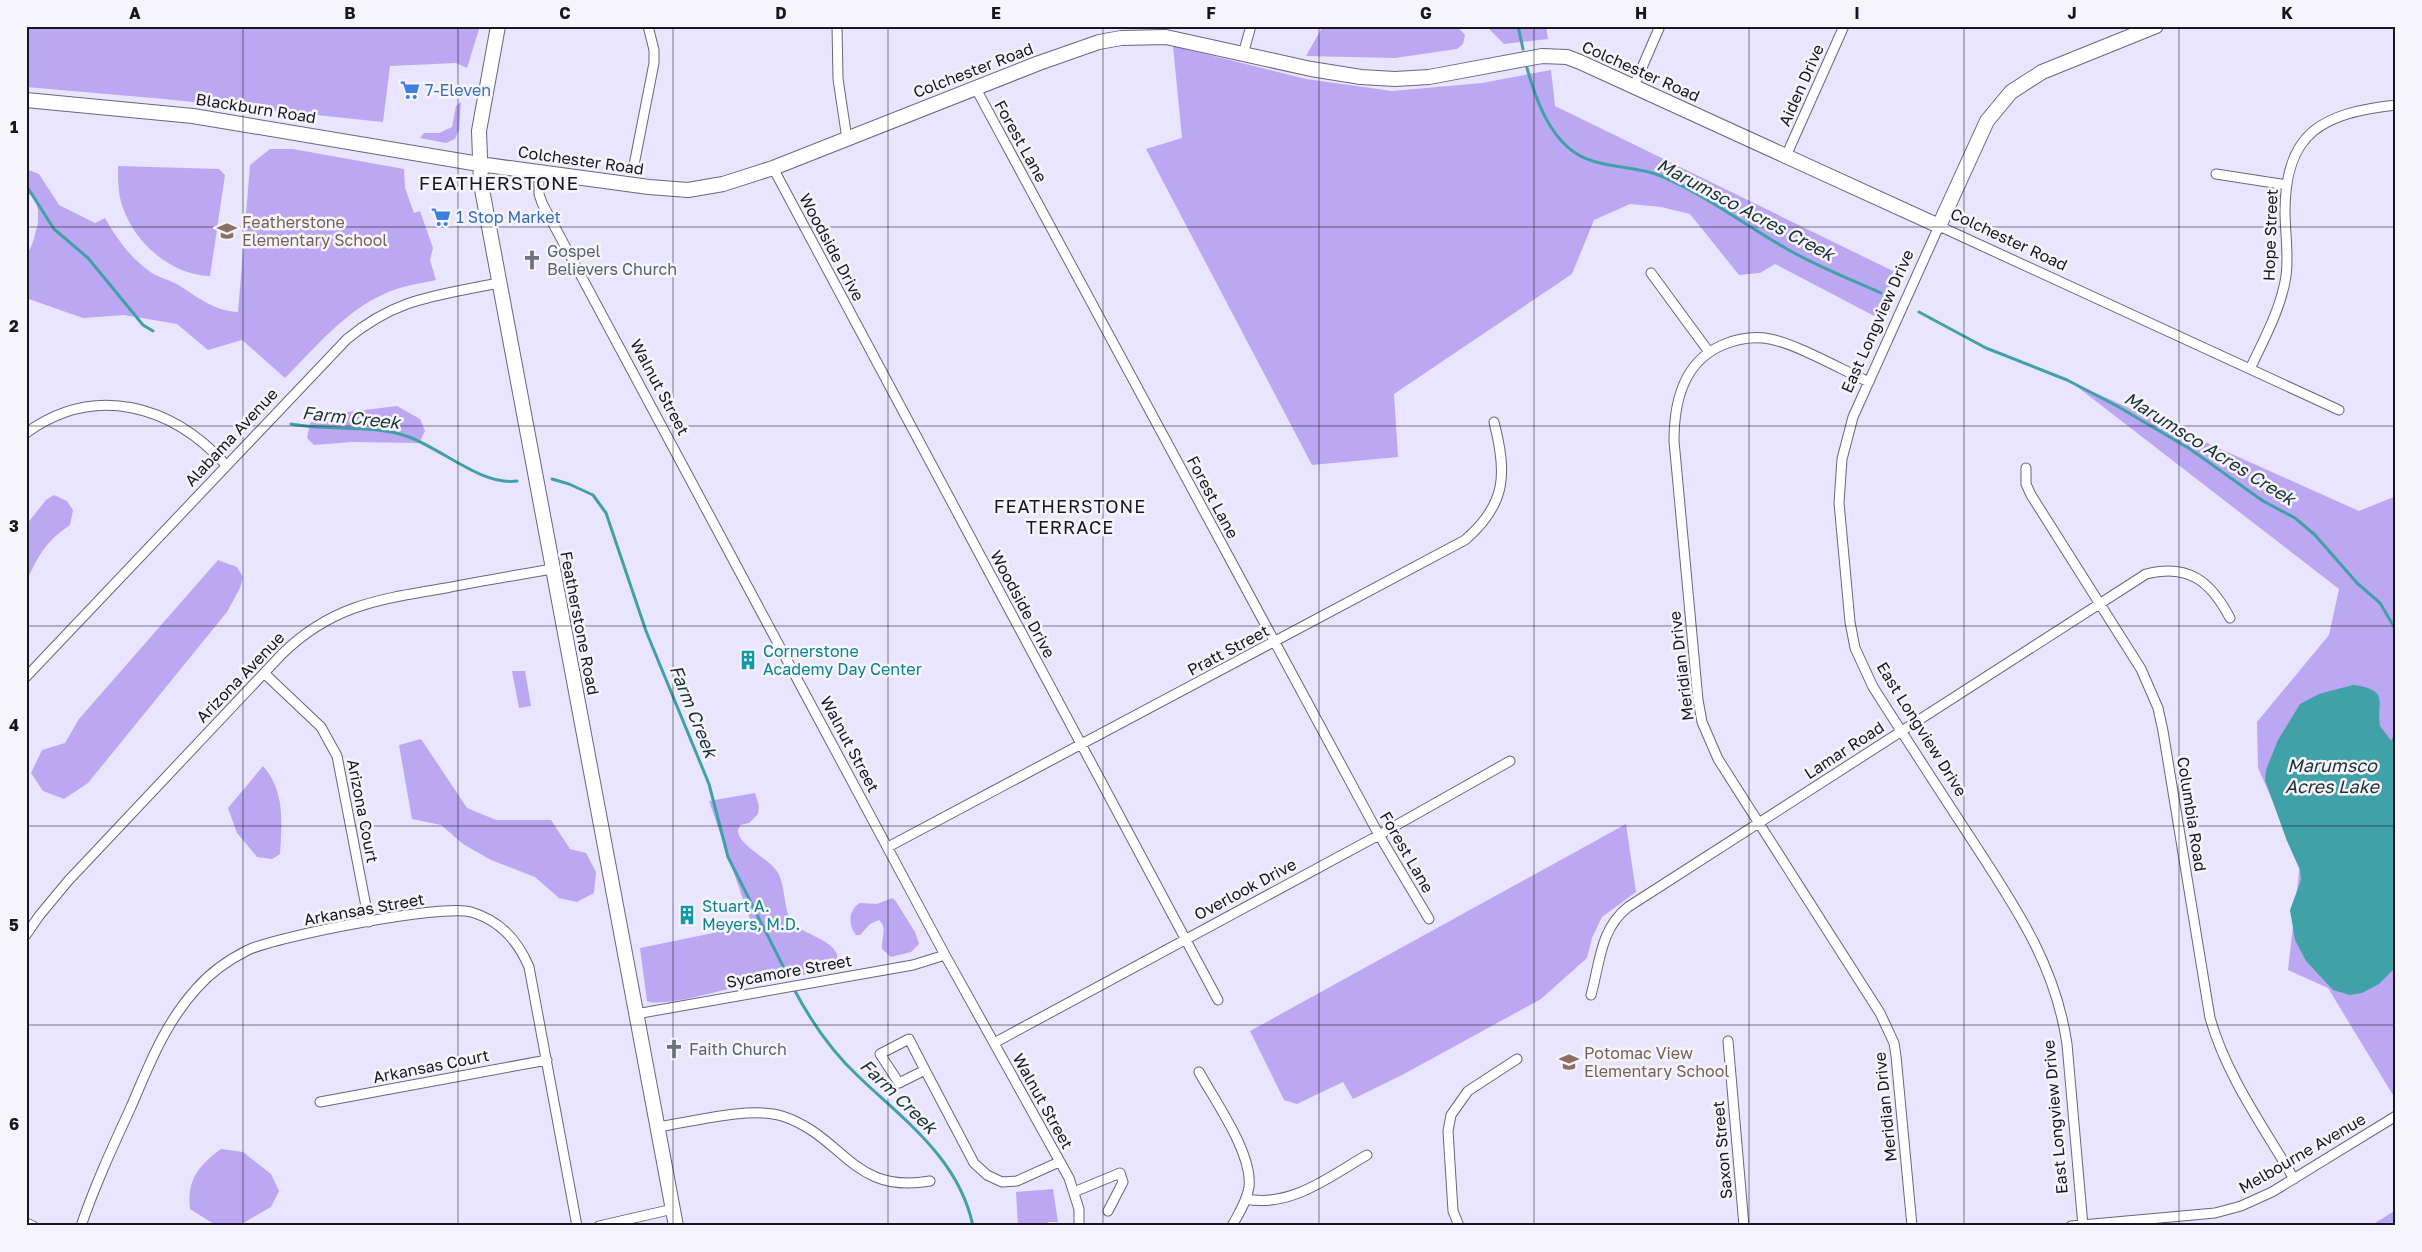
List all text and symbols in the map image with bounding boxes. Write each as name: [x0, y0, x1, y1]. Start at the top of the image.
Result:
text: A: [129, 3, 141, 23]
text: B: [344, 3, 356, 23]
text: C: [559, 3, 571, 23]
text: D: [775, 3, 787, 23]
text: E: [991, 3, 1001, 23]
text: F: [1206, 3, 1216, 23]
text: G: [1420, 3, 1432, 23]
text: H: [1635, 3, 1647, 23]
text: I: [1854, 3, 1860, 23]
text: J: [2067, 3, 2077, 23]
text: K: [2281, 3, 2293, 23]
street label: Colchester Road: [1579, 36, 1703, 106]
street label: Colchester Road: [910, 38, 1036, 102]
street label: Aiden Drive: [1774, 41, 1828, 129]
supermarket icon: 7-Eleven: [399, 79, 421, 101]
place label: 7-Eleven: [425, 80, 491, 100]
street label: Blackburn Road: [194, 89, 318, 127]
street label: Forest Lane: [990, 97, 1052, 185]
text: 1: [10, 117, 18, 137]
street label: Colchester Road: [517, 141, 645, 179]
water label: Marumsco Acres Creek: [1654, 153, 1840, 266]
district label: FEATHERSTONE: [419, 171, 579, 194]
street label: Hope Street: [2258, 189, 2282, 281]
street label: Woodside Drive: [795, 190, 869, 304]
street label: Colchester Road: [1947, 203, 2071, 275]
supermarket icon: 1 Stop Market: [430, 206, 452, 228]
place label: 1 Stop Market: [456, 207, 561, 227]
place label: Featherstone Elementary School: [242, 212, 387, 250]
school or university icon: Featherstone Elementary School: [216, 220, 238, 242]
place label: Gospel Believers Church: [547, 241, 677, 279]
street label: East Longview Drive: [1836, 246, 1918, 396]
church icon: Gospel Believers Church: [521, 249, 543, 271]
text: 2: [9, 316, 19, 336]
street label: Walnut Street: [626, 335, 694, 439]
street label: Alabama Avenue: [180, 384, 282, 490]
water label: Marumsco Acres Creek: [2121, 386, 2301, 511]
water label: Farm Creek: [301, 401, 403, 433]
street label: Forest Lane: [1183, 452, 1243, 542]
district label: FEATHERSTONE TERRACE: [994, 495, 1146, 538]
text: 3: [9, 516, 19, 536]
street label: Woodside Drive: [986, 547, 1060, 661]
street label: Featherstone Road: [556, 549, 604, 697]
street label: Meridian Drive: [1664, 610, 1698, 722]
street label: Pratt Street: [1184, 620, 1272, 680]
street label: Arizona Avenue: [192, 627, 288, 727]
place label: Cornerstone Academy Day Center: [763, 641, 922, 679]
building icon: Cornerstone Academy Day Center: [737, 649, 759, 671]
street label: East Longview Drive: [1873, 658, 1971, 800]
water label: Farm Creek: [665, 661, 723, 762]
street label: Walnut Street: [816, 692, 884, 796]
text: 4: [9, 715, 19, 735]
street label: Lamar Road: [1800, 717, 1888, 783]
water label: Marumsco Acres Lake: [2285, 754, 2380, 797]
street label: Columbia Road: [2173, 755, 2211, 873]
street label: Arizona Court: [343, 758, 383, 864]
street label: Forest Lane: [1376, 808, 1438, 896]
street label: Overlook Drive: [1190, 854, 1300, 924]
street label: Arkansas Street: [302, 889, 426, 929]
place label: Stuart A. Meyers, M.D.: [702, 896, 800, 934]
building icon: Stuart A. Meyers, M.D.: [676, 904, 698, 926]
text: 5: [9, 915, 19, 935]
street label: Sycamore Street: [725, 950, 853, 992]
church icon: Faith Church: [663, 1038, 685, 1060]
place label: Faith Church: [689, 1039, 787, 1059]
street label: East Longview Drive: [2038, 1039, 2072, 1195]
place label: Potomac View Elementary School: [1584, 1043, 1729, 1081]
street label: Arkansas Court: [371, 1045, 491, 1087]
street label: Walnut Street: [1009, 1050, 1077, 1152]
school or university icon: Potomac View Elementary School: [1558, 1051, 1580, 1073]
street label: Meridian Drive: [1869, 1051, 1901, 1163]
water label: Farm Creek: [856, 1054, 943, 1139]
street label: Saxon Street: [1708, 1100, 1736, 1200]
street label: Melbourne Avenue: [2235, 1109, 2369, 1197]
text: 6: [9, 1114, 19, 1134]

